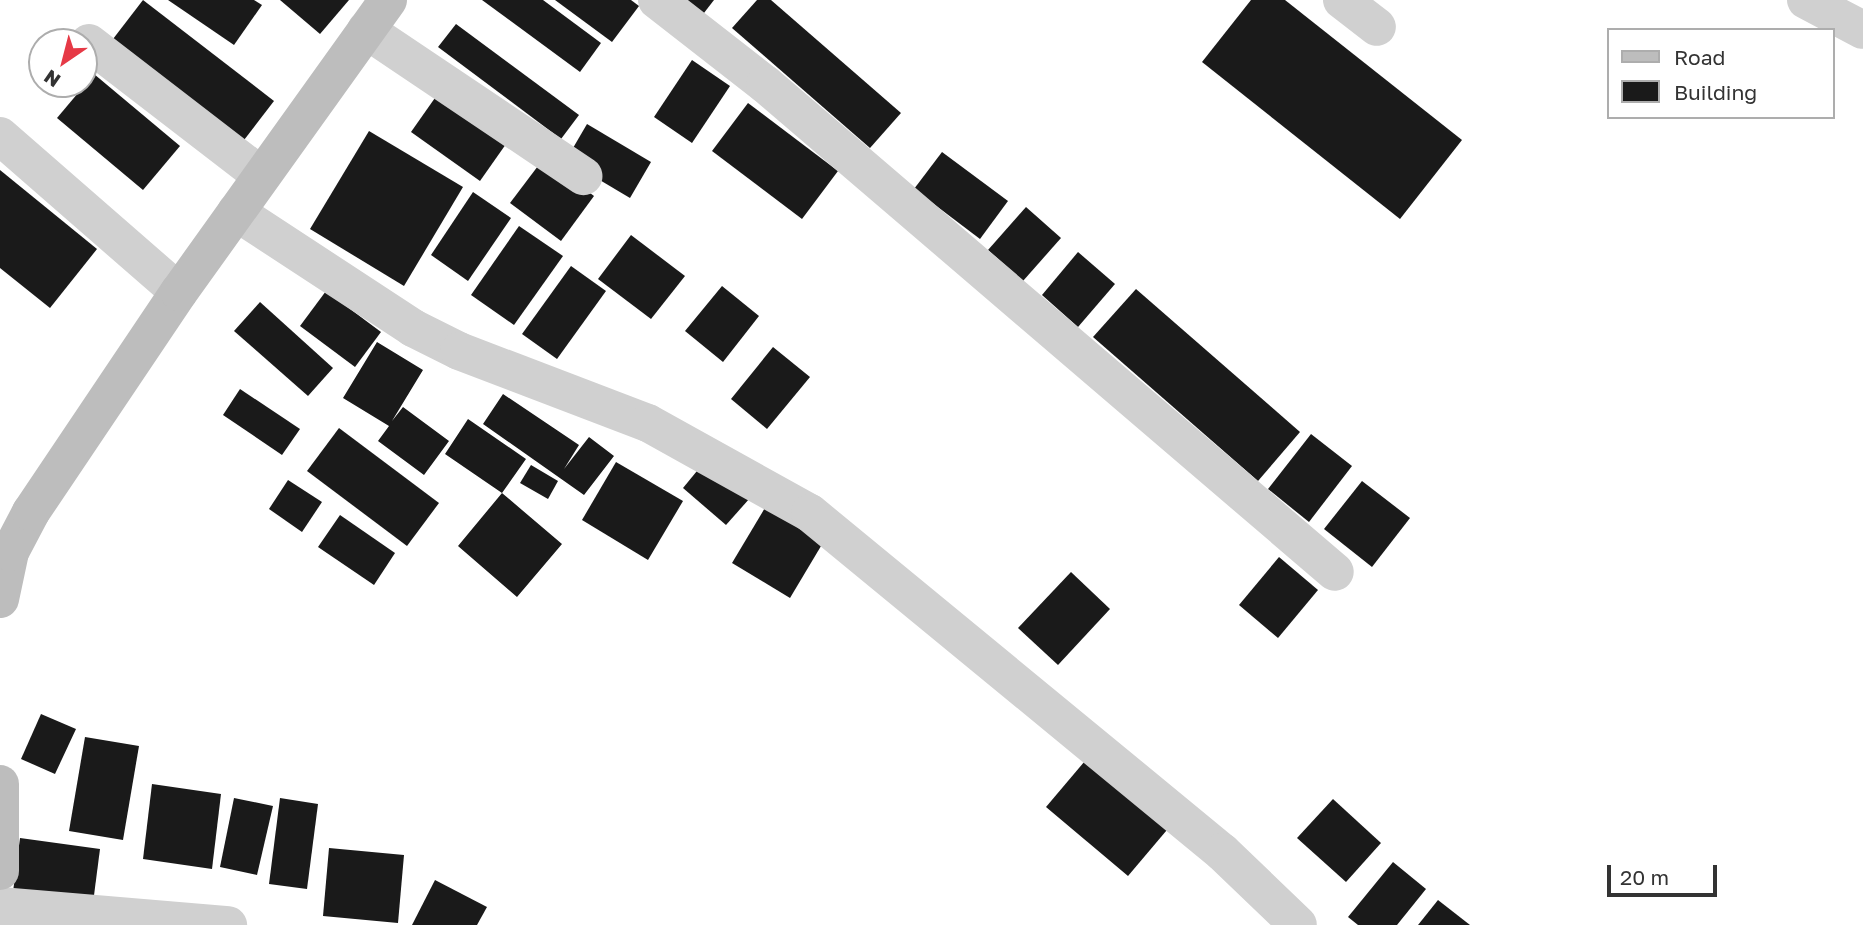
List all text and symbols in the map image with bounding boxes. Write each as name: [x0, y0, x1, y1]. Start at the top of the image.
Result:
north arrow: [28, 28, 98, 98]
legend: [1608, 28, 1835, 119]
text: Road: [1674, 44, 1725, 70]
text: N: [39, 65, 64, 93]
text: Building: [1674, 79, 1757, 105]
scale bar: [1611, 852, 1721, 896]
text: 20 m: [1620, 864, 1669, 890]

